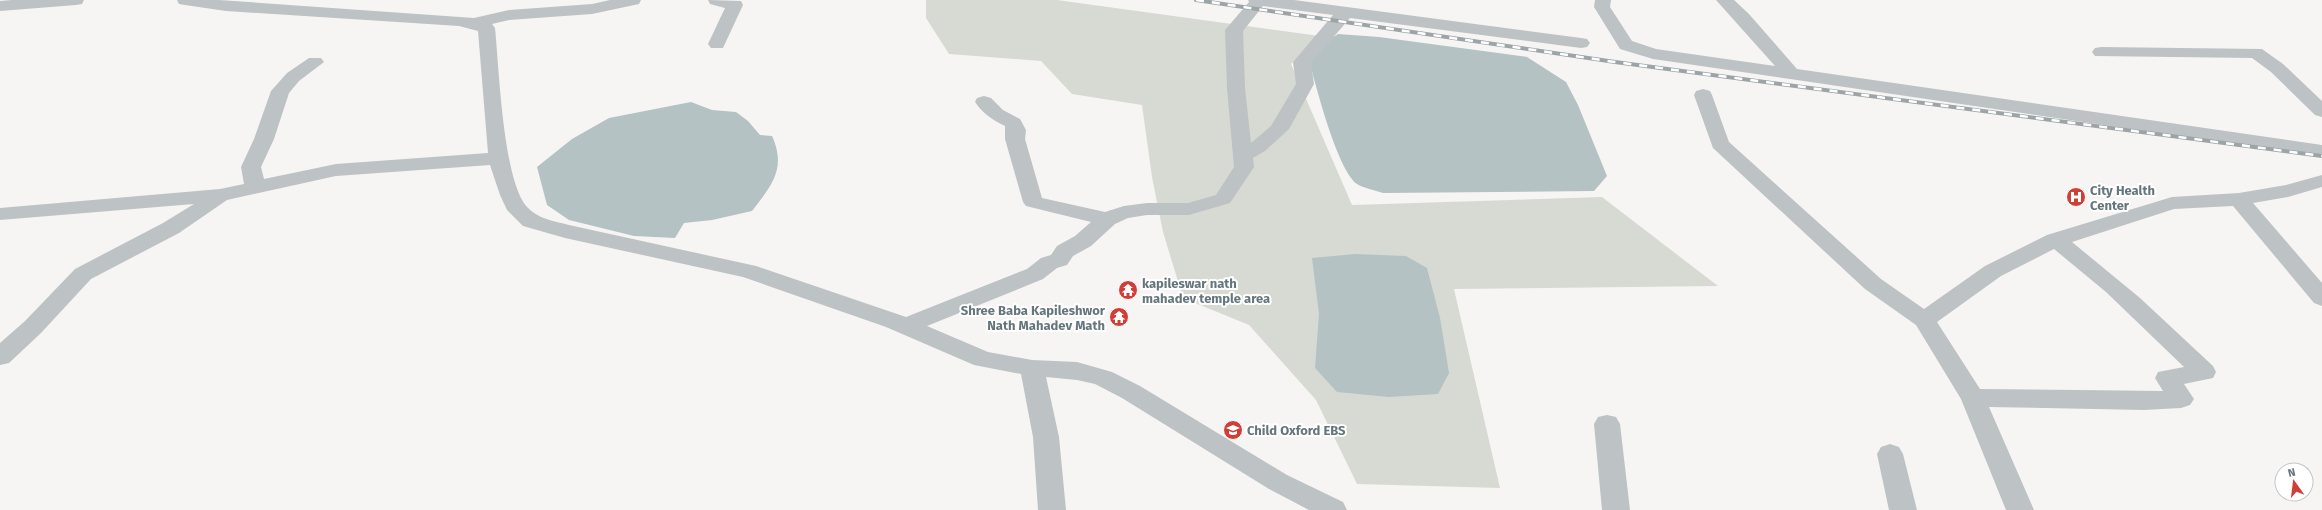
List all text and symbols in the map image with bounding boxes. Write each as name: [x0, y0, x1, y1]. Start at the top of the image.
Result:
place label: City Health Center: [2090, 183, 2155, 213]
hospital icon: City Health Center: [2065, 186, 2087, 208]
place label: kapileswar nath mahadev temple area: [1142, 276, 1270, 306]
temple icon: kapileswar nath mahadev temple area: [1117, 279, 1139, 301]
place label: Shree Baba Kapileshwor Nath Mahadev Math: [961, 303, 1106, 333]
temple icon: Shree Baba Kapileshwor Nath Mahadev Math: [1108, 306, 1130, 328]
school or university icon: Child Oxford EBS: [1222, 419, 1244, 441]
place label: Child Oxford EBS: [1247, 423, 1346, 438]
north arrow: [2274, 462, 2314, 502]
text: N: [2287, 466, 2297, 480]

